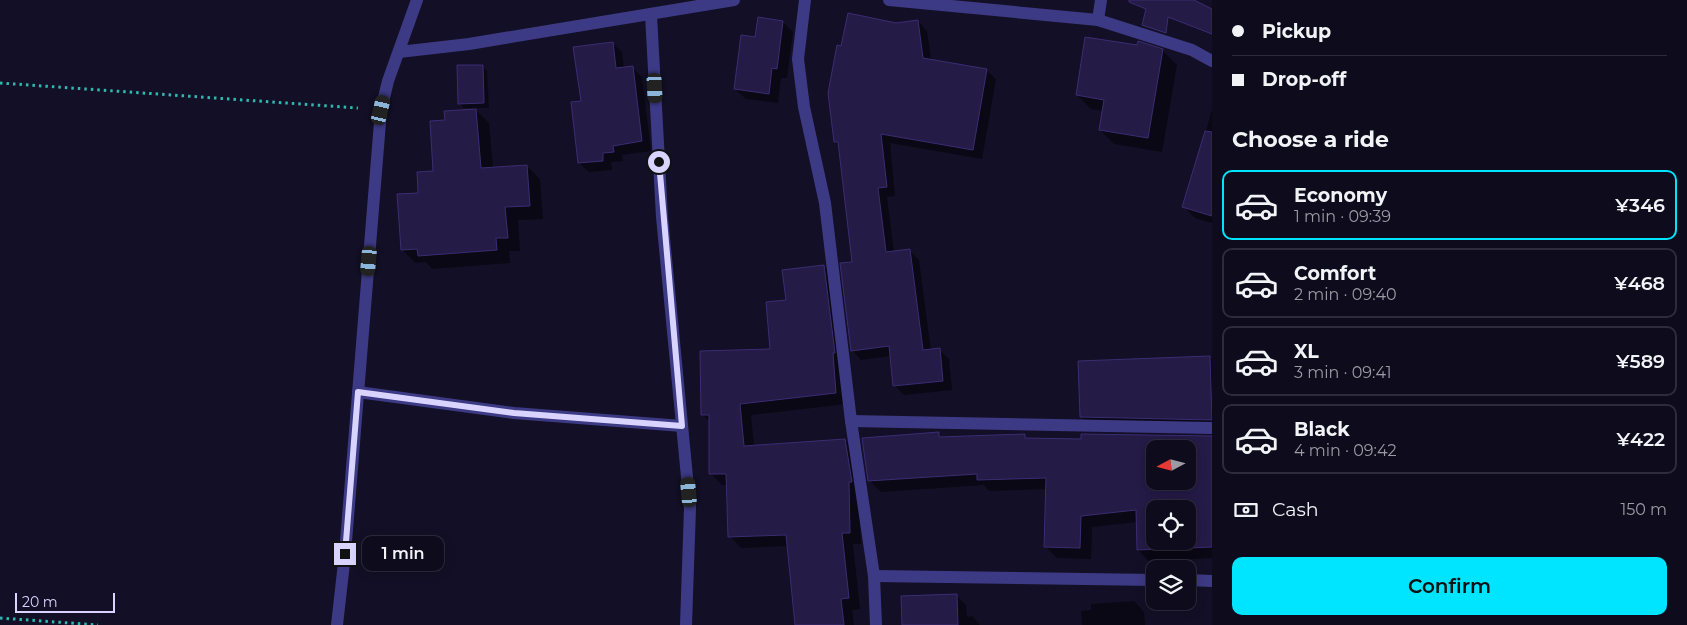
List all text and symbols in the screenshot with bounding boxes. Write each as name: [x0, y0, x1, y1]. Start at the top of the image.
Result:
text: Pickup: [1262, 20, 1331, 43]
text: Drop-off: [1262, 68, 1346, 91]
car: [646, 73, 663, 103]
car: [370, 94, 391, 126]
text: Choose a ride: [1232, 126, 1389, 153]
route start: [648, 151, 670, 173]
icon: car: [1234, 183, 1279, 228]
text: Economy: [1294, 184, 1387, 207]
text: ¥346: [1615, 194, 1665, 217]
text: 1 min · 09:39: [1294, 207, 1391, 226]
car: [360, 245, 377, 277]
icon: car: [1234, 261, 1279, 306]
text: Comfort: [1294, 262, 1376, 285]
text: ¥468: [1614, 272, 1665, 295]
text: 2 min · 09:40: [1294, 285, 1397, 304]
icon: car: [1234, 339, 1279, 384]
text: XL: [1294, 340, 1319, 363]
text: ¥589: [1616, 350, 1665, 373]
text: 3 min · 09:41: [1294, 363, 1391, 382]
icon: car: [1234, 417, 1279, 462]
text: Black: [1294, 418, 1350, 441]
text: ¥422: [1616, 428, 1665, 451]
north arrow: [1146, 440, 1196, 490]
map controls: [1146, 440, 1196, 610]
text: 4 min · 09:42: [1294, 441, 1397, 460]
car: [680, 476, 697, 508]
icon: cash: [1232, 496, 1260, 524]
text: Cash: [1272, 498, 1319, 521]
button: locate: [1146, 500, 1196, 550]
text: 150 m: [1620, 500, 1667, 519]
callout: 1 min: [362, 536, 445, 572]
route end: [334, 543, 356, 565]
text: 1 min: [382, 544, 424, 563]
button: Confirm: [1232, 557, 1667, 615]
button: layers: [1146, 560, 1196, 610]
scale bar: [15, 590, 115, 613]
text: 20 m: [22, 593, 58, 611]

